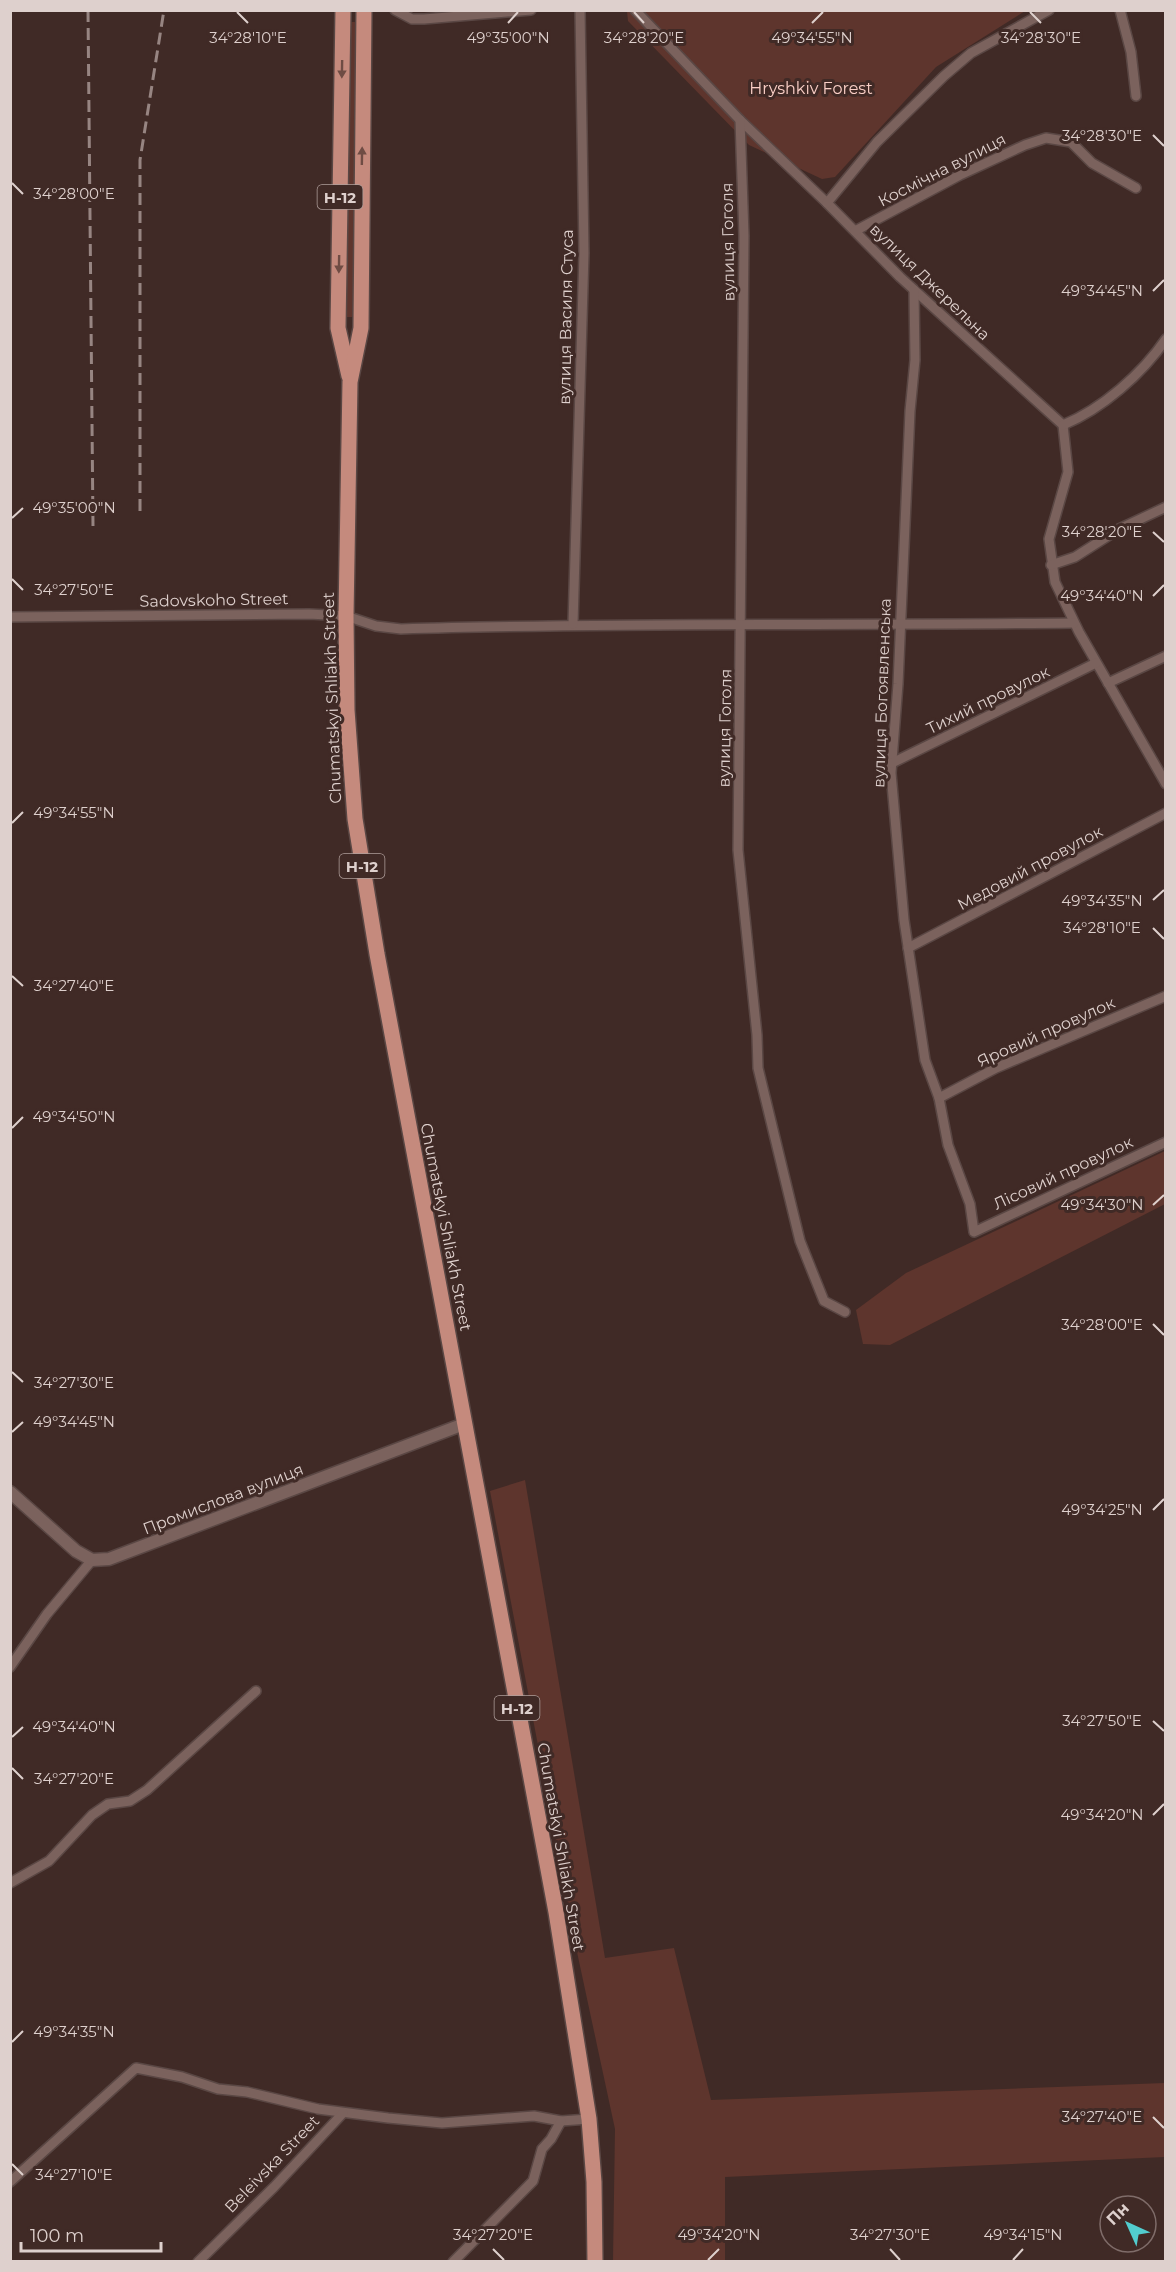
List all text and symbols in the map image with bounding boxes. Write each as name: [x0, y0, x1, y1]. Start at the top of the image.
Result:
text: 34°28'10"E: [209, 28, 287, 47]
text: 49°35'00"N: [466, 28, 550, 47]
text: 34°28'20"E: [604, 28, 684, 47]
text: 49°34'55"N: [771, 28, 853, 47]
text: 34°28'30"E: [1001, 28, 1081, 47]
one-way arrow: [337, 59, 347, 78]
park label: Hryshkiv Forest: [749, 79, 873, 98]
text: 34°28'30"E: [1062, 126, 1142, 145]
street label: Космічна вулиця: [875, 130, 1009, 210]
one-way arrow: [357, 147, 367, 166]
street label: вулиця Гоголя: [717, 182, 739, 302]
text: 34°28'00"E: [33, 184, 115, 203]
road number: Н-12: [318, 185, 362, 209]
street label: вулиця Джерельна: [866, 220, 994, 344]
street label: вулиця Василя Стуса: [555, 229, 577, 405]
one-way arrow: [334, 254, 344, 273]
text: 49°34'45"N: [1061, 281, 1143, 300]
text: 49°35'00"N: [32, 498, 116, 517]
text: 34°28'20"E: [1062, 522, 1142, 541]
text: 34°27'50"E: [34, 580, 114, 599]
text: 49°34'40"N: [1060, 586, 1144, 605]
street label: Sadovskoho Street: [139, 589, 289, 611]
street label: Chumatskyi Shliakh Street: [319, 591, 345, 804]
street label: вулиця Богоявленська: [869, 598, 895, 788]
street label: Тихий провулок: [923, 662, 1053, 738]
street label: вулиця Гоголя: [714, 668, 736, 788]
text: 49°34'55"N: [33, 803, 115, 822]
street label: Медовий провулок: [954, 821, 1106, 914]
road number: Н-12: [340, 854, 385, 878]
text: 49°34'35"N: [1061, 891, 1143, 910]
text: 34°28'10"E: [1063, 918, 1141, 937]
text: 34°27'40"E: [34, 976, 114, 995]
street label: Яровий провулок: [974, 993, 1118, 1071]
text: 49°34'50"N: [33, 1107, 115, 1126]
street label: Chumatskyi Shliakh Street: [416, 1121, 476, 1333]
street label: Лісовий провулок: [990, 1132, 1136, 1214]
text: 49°34'30"N: [1060, 1195, 1144, 1214]
text: 34°28'00"E: [1061, 1315, 1143, 1334]
text: 34°27'30"E: [34, 1373, 114, 1392]
text: 49°34'45"N: [33, 1412, 115, 1431]
street label: Промислова вулиця: [140, 1460, 306, 1538]
text: 49°34'25"N: [1061, 1500, 1143, 1519]
road number: Н-12: [494, 1696, 540, 1720]
text: 34°27'50"E: [1062, 1711, 1142, 1730]
text: 49°34'40"N: [32, 1717, 116, 1736]
street label: Chumatskyi Shliakh Street: [533, 1741, 589, 1953]
text: 34°27'20"E: [34, 1769, 114, 1788]
text: 49°34'20"N: [1060, 1805, 1144, 1824]
text: 49°34'35"N: [33, 2022, 115, 2041]
text: 34°27'40"E: [1062, 2107, 1142, 2126]
street label: Beleivska Street: [221, 2111, 324, 2217]
text: 34°27'10"E: [35, 2165, 113, 2184]
north arrow: [1098, 2194, 1158, 2254]
text: Пн: [1103, 2199, 1133, 2229]
scale bar: [21, 2215, 160, 2253]
text: 100 m: [30, 2225, 84, 2247]
text: 34°27'20"E: [453, 2225, 533, 2244]
text: 49°34'20"N: [677, 2225, 761, 2244]
text: 34°27'30"E: [850, 2225, 930, 2244]
text: 49°34'15"N: [984, 2225, 1062, 2244]

